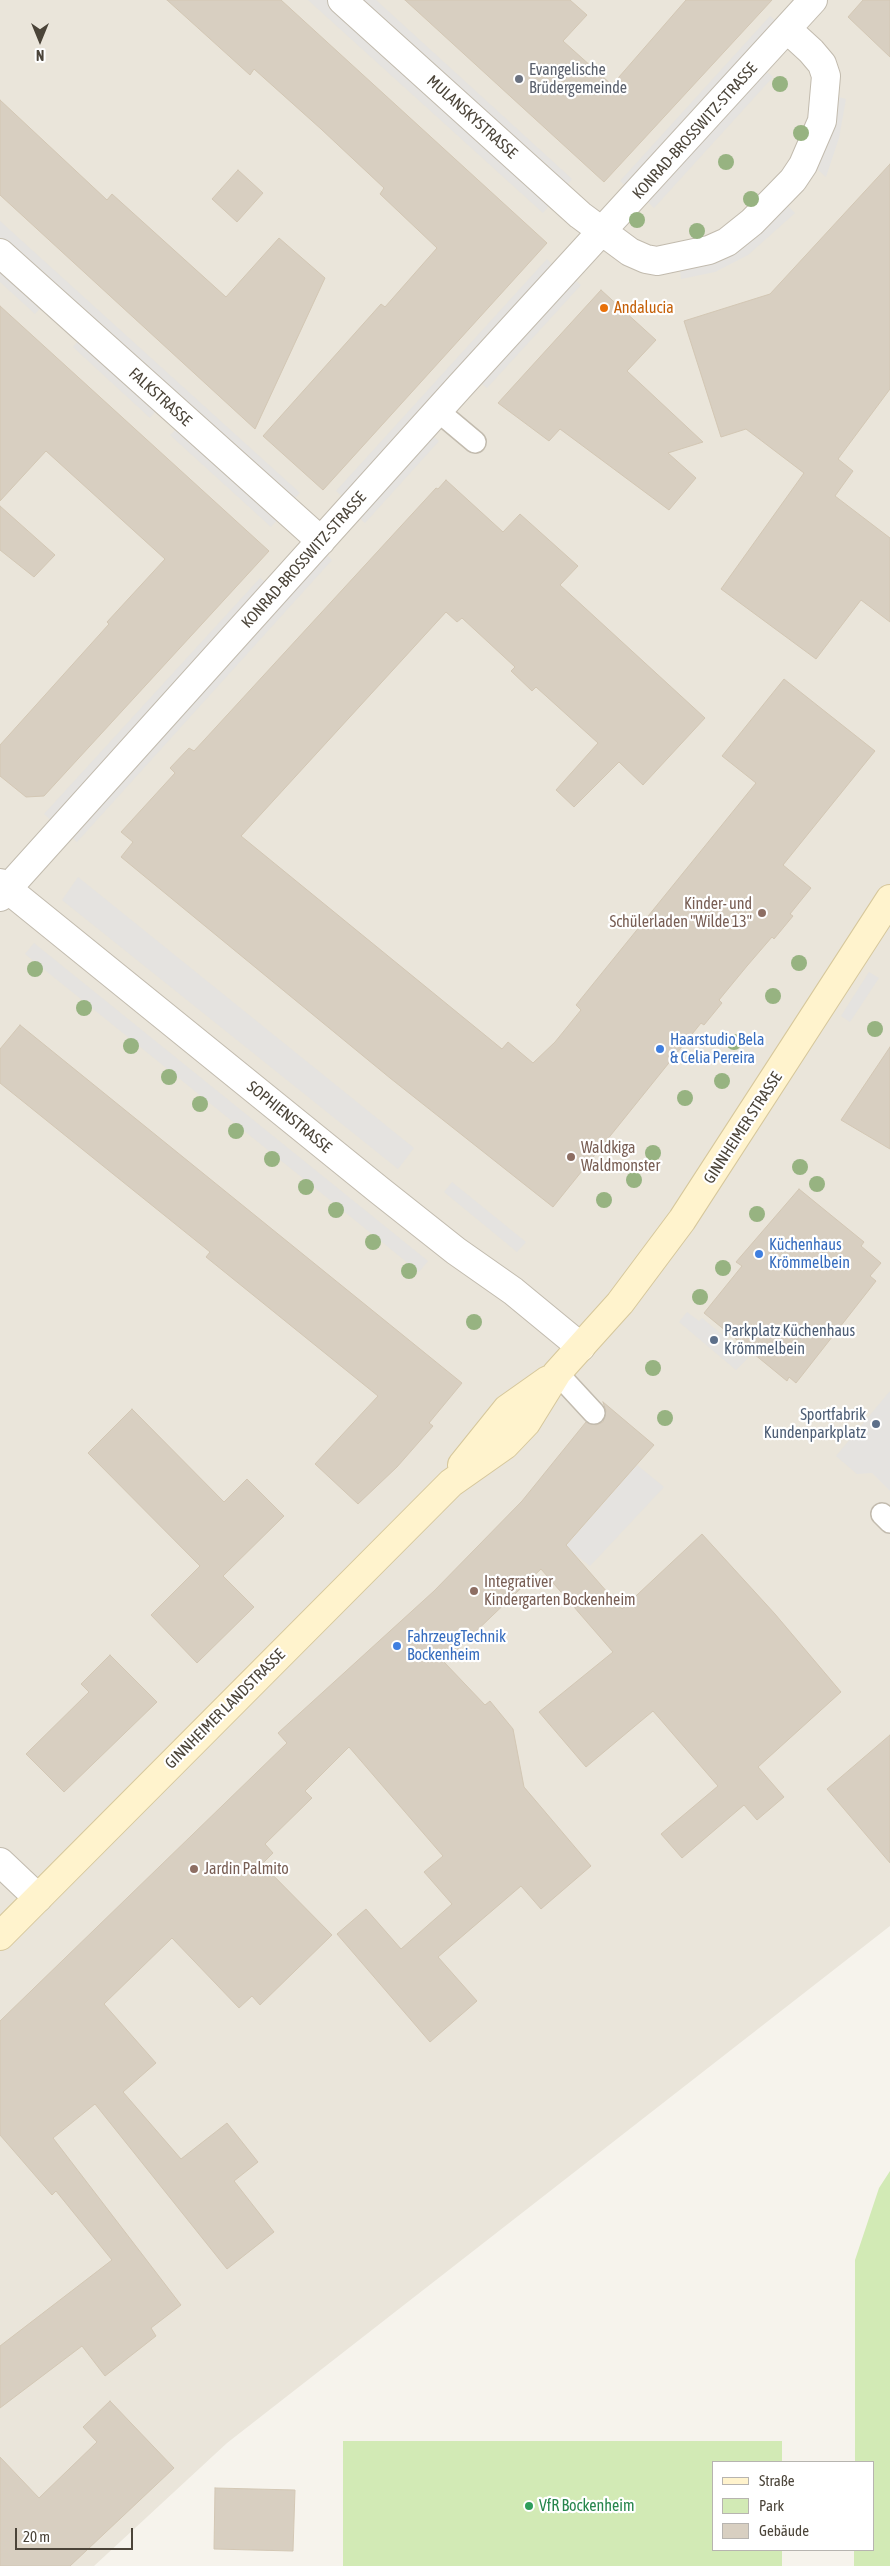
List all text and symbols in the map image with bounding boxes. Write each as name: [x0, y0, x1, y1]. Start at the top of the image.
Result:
north arrow: [15, 15, 65, 65]
text: N: [36, 47, 44, 63]
street label: KONRAD-BROSSWITZ-STRASSE: [629, 59, 761, 203]
place label: Evangelische Brüdergemeinde: [529, 60, 627, 98]
street label: MULANSKYSTRASSE: [423, 71, 521, 163]
marker: Evangelische Brüdergemeinde: [513, 73, 525, 85]
place label: Andalucia: [614, 298, 674, 318]
marker: Andalucia: [598, 302, 610, 314]
street label: FALKSTRASSE: [125, 364, 195, 430]
street label: KONRAD-BROSSWITZ-STRASSE: [238, 488, 370, 632]
place label: Kinder- und Schülerladen "Wilde 13": [609, 894, 752, 932]
marker: Kinder- und Schülerladen "Wilde 13": [756, 907, 768, 919]
place label: Haarstudio Bela & Celia Pereira: [670, 1030, 764, 1068]
marker: Haarstudio Bela & Celia Pereira: [654, 1043, 666, 1055]
street label: GINNHEIMER STRASSE: [700, 1069, 786, 1187]
street label: SOPHIENSTRASSE: [243, 1077, 335, 1157]
place label: Waldkiga Waldmonster: [581, 1138, 660, 1176]
marker: Waldkiga Waldmonster: [565, 1151, 577, 1163]
place label: Küchenhaus Krömmelbein: [769, 1235, 850, 1273]
marker: Küchenhaus Krömmelbein: [753, 1248, 765, 1260]
place label: Parkplatz Küchenhaus Krömmelbein: [724, 1321, 855, 1359]
marker: Parkplatz Küchenhaus Krömmelbein: [708, 1334, 720, 1346]
place label: Sportfabrik Kundenparkplatz: [764, 1405, 866, 1443]
marker: Sportfabrik Kundenparkplatz: [870, 1418, 882, 1430]
place label: Integrativer Kindergarten Bockenheim: [484, 1572, 636, 1610]
marker: Integrativer Kindergarten Bockenheim: [468, 1585, 480, 1597]
place label: FahrzeugTechnik Bockenheim: [407, 1627, 506, 1665]
marker: FahrzeugTechnik Bockenheim: [391, 1640, 403, 1652]
street label: GINNHEIMER LANDSTRASSE: [161, 1645, 289, 1773]
place label: Jardin Palmito: [204, 1859, 289, 1879]
marker: Jardin Palmito: [188, 1863, 200, 1875]
legend: [712, 2461, 875, 2551]
text: Straße: [759, 2472, 795, 2489]
place label: VfR Bockenheim: [539, 2496, 634, 2516]
text: Park: [759, 2497, 784, 2514]
marker: VfR Bockenheim: [523, 2500, 535, 2512]
scale bar: [18, 2518, 135, 2550]
text: Gebäude: [759, 2522, 809, 2539]
text: 20 m: [23, 2528, 50, 2545]

